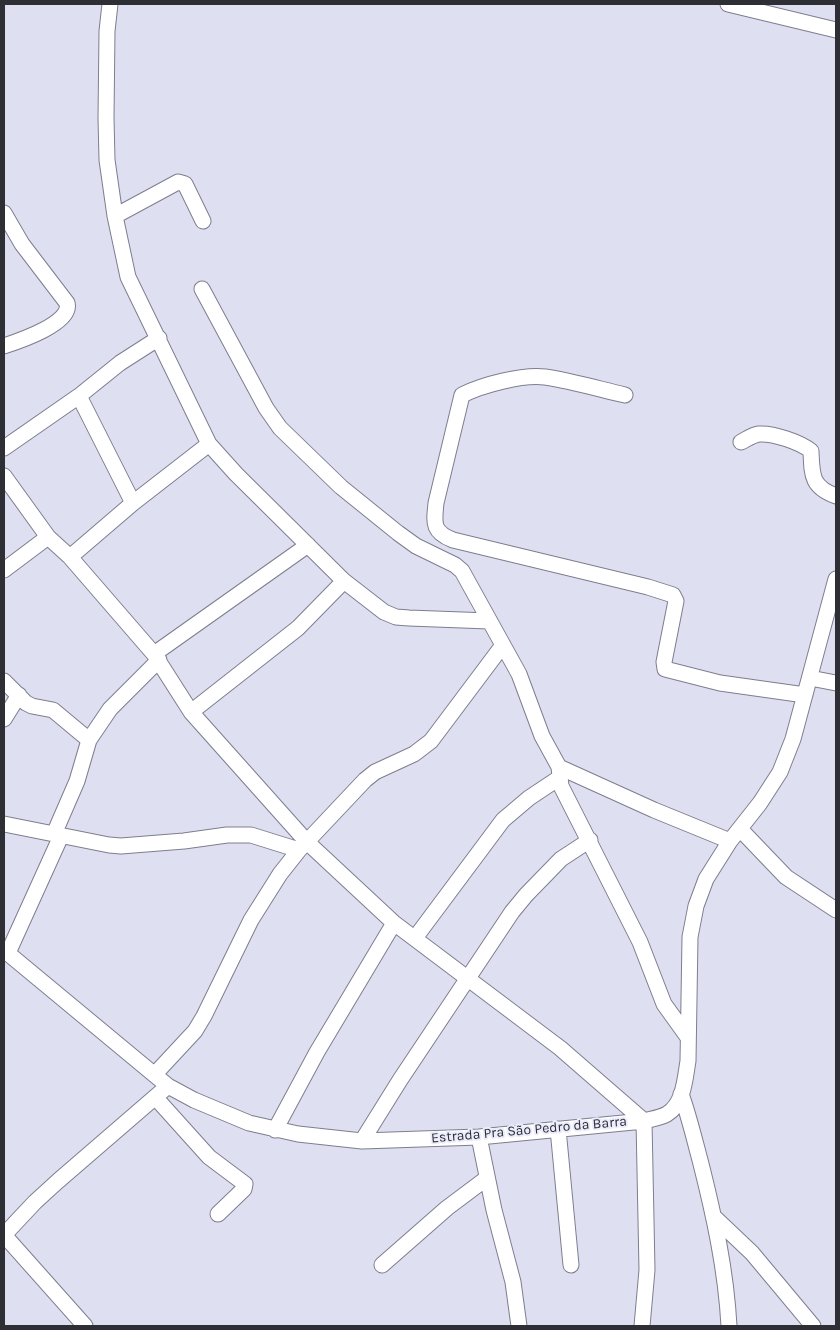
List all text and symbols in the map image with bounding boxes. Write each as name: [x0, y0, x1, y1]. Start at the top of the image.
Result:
street label: Estrada Pra São Pedro da Barra: [430, 1113, 628, 1147]

